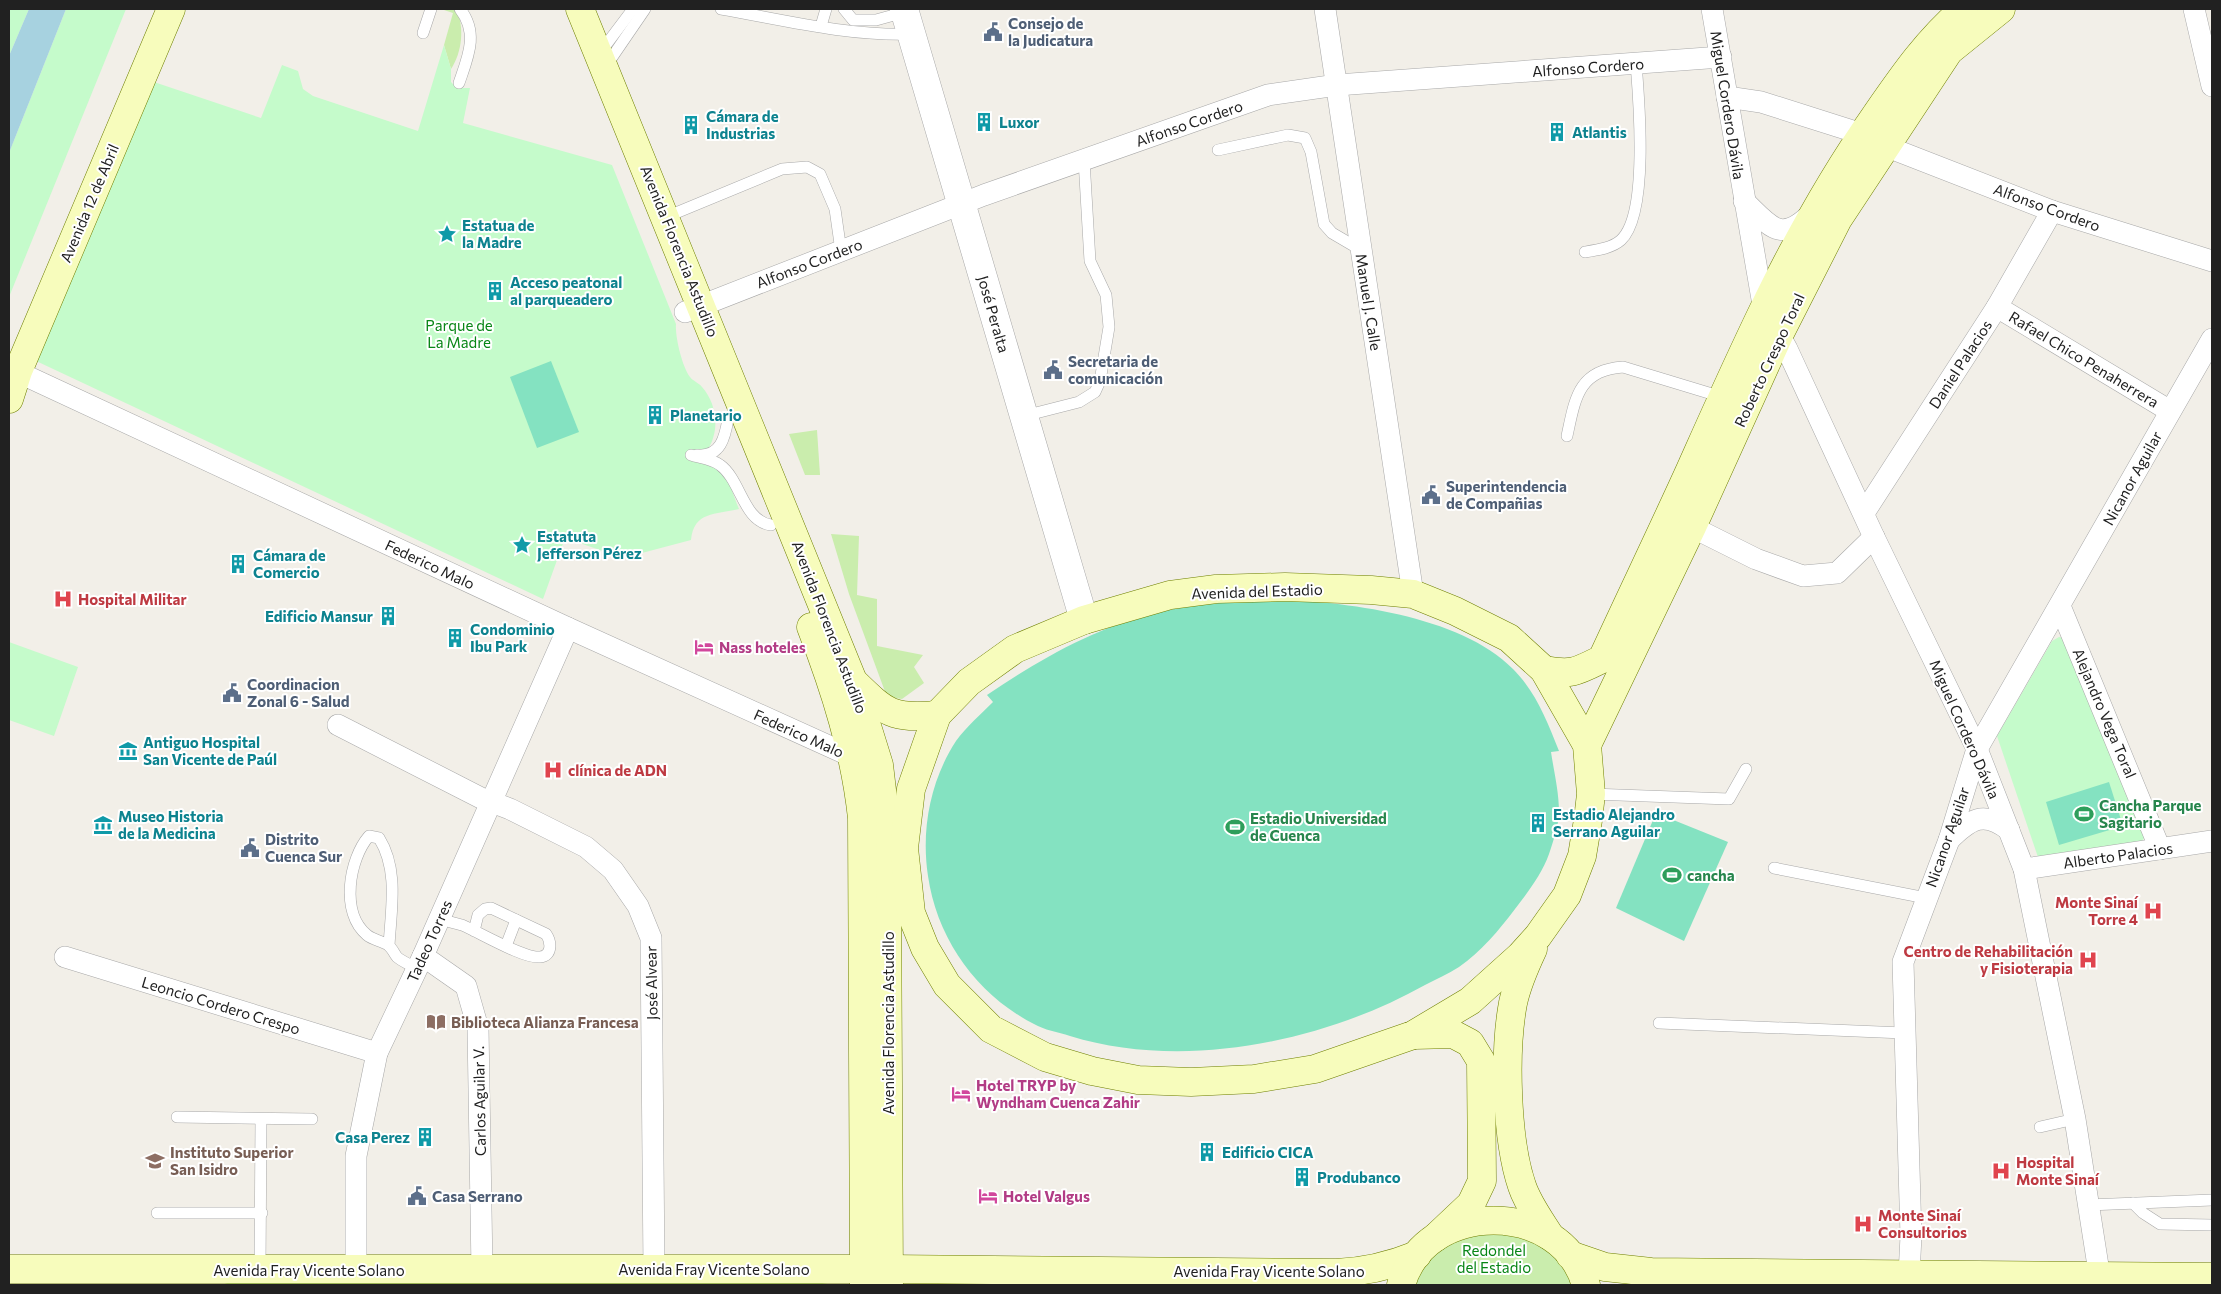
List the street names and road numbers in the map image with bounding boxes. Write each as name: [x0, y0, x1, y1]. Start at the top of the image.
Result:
street label: Miguel Cordero Dávila: [1707, 29, 1749, 181]
street label: Alfonso Cordero: [1531, 54, 1645, 80]
street label: Alfonso Cordero: [1133, 96, 1245, 150]
street label: Avenida 12 de Abril: [56, 141, 122, 265]
street label: Avenida Florencia Astudillo: [637, 163, 723, 339]
street label: Alfonso Cordero: [1991, 179, 2103, 235]
street label: Alfonso Cordero: [753, 234, 865, 292]
street label: Manuel J. Calle: [1352, 252, 1386, 352]
street label: José Peralta: [974, 273, 1014, 355]
street label: Roberto Crespo Toral: [1730, 290, 1808, 430]
street label: Rafael Chico Penaherrera: [2006, 307, 2162, 411]
street label: Daniel Palacios: [1925, 316, 1995, 412]
street label: Nicanor Aguilar: [2099, 428, 2165, 528]
street label: Federico Malo: [382, 535, 478, 593]
street label: Avenida Florencia Astudillo: [789, 538, 871, 716]
street label: Avenida del Estadio: [1191, 580, 1323, 602]
street label: Alejandro Vega Toral: [2069, 645, 2141, 781]
street label: Miguel Cordero Dávila: [1926, 657, 2004, 801]
street label: Federico Malo: [751, 705, 847, 761]
street label: Nicanor Aguilar: [1921, 784, 1973, 890]
street label: Alberto Palacios: [2062, 838, 2174, 872]
street label: Tadeo Torres: [403, 897, 455, 985]
street label: Avenida Florencia Astudillo: [879, 931, 897, 1115]
street label: José Alvear: [641, 946, 661, 1020]
street label: Leoncio Cordero Crespo: [140, 972, 302, 1038]
street label: Carlos Aguilar V.: [469, 1046, 489, 1156]
street label: Avenida Fray Vicente Solano: [618, 1260, 810, 1278]
street label: Avenida Fray Vicente Solano: [213, 1261, 405, 1279]
street label: Avenida Fray Vicente Solano: [1173, 1262, 1365, 1280]

